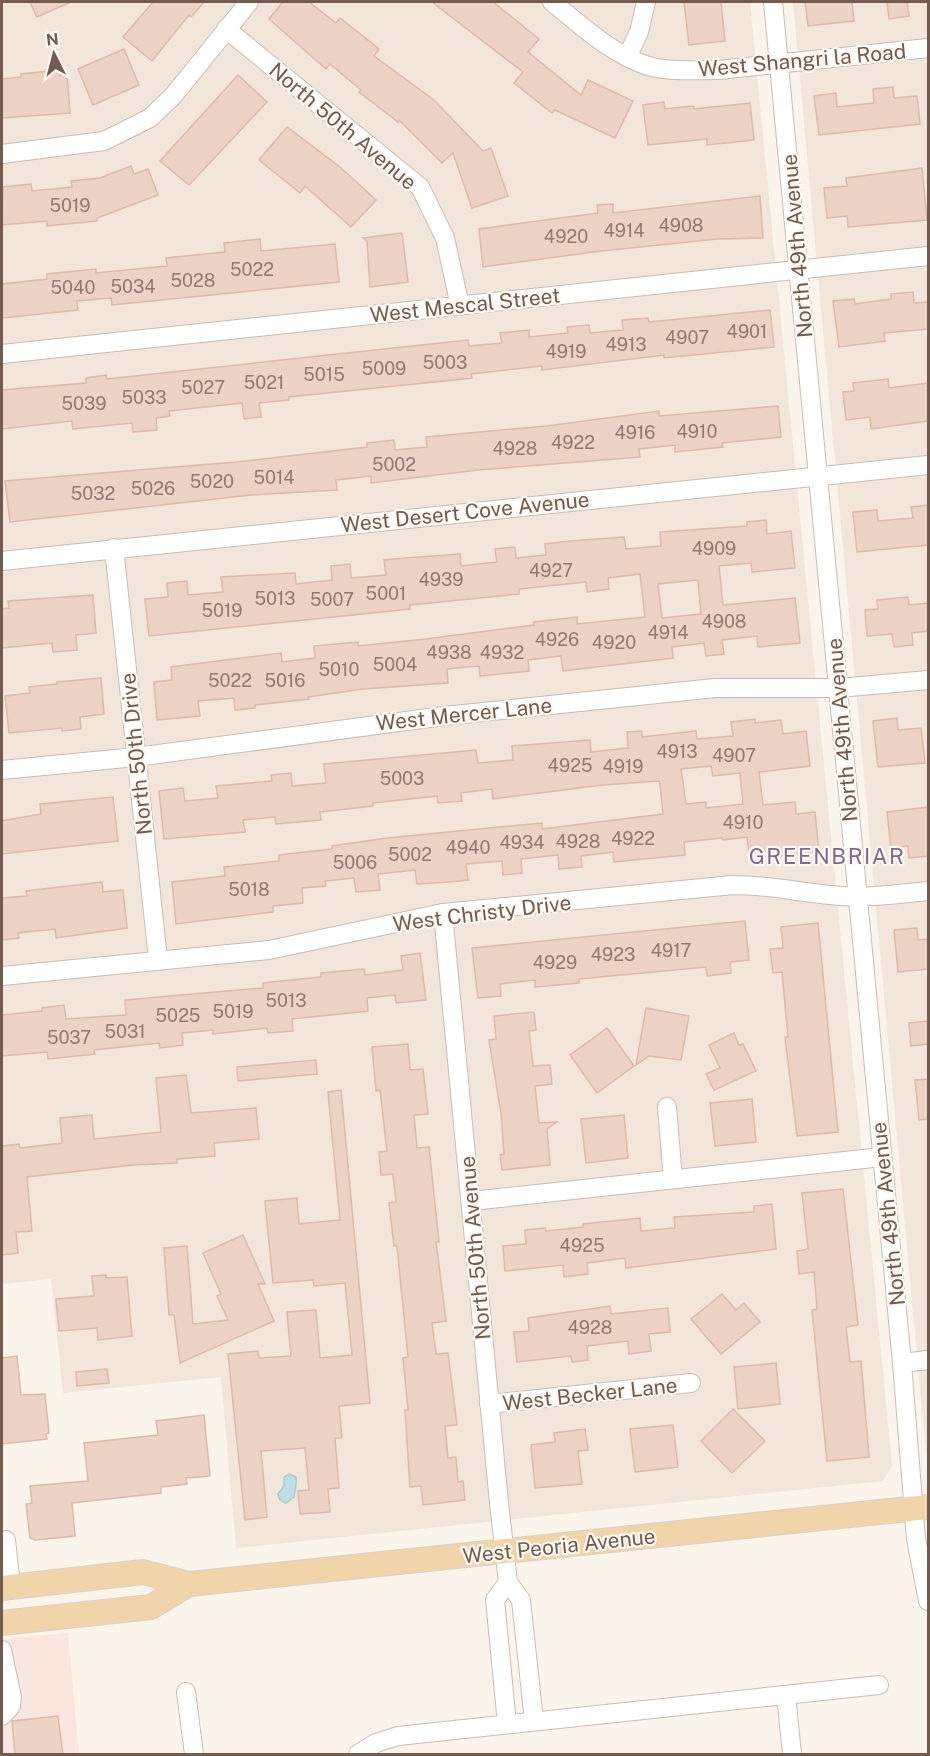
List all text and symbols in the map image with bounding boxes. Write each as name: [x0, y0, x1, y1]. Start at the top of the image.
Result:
north arrow: [24, 24, 84, 84]
text: N: [45, 29, 60, 50]
street label: West Shangri la Road: [697, 38, 907, 82]
street label: North 50th Avenue: [264, 57, 422, 195]
street label: North 49th Avenue: [776, 153, 818, 339]
house number: 5019: [49, 195, 91, 216]
house number: 4908: [659, 215, 704, 236]
house number: 4914: [603, 220, 645, 241]
house number: 4920: [544, 226, 588, 247]
house number: 5022: [230, 259, 274, 280]
house number: 5028: [171, 270, 215, 291]
house number: 5034: [110, 276, 156, 297]
house number: 5040: [51, 277, 95, 298]
street label: West Mescal Street: [369, 283, 561, 327]
house number: 4901: [727, 321, 767, 342]
house number: 4907: [665, 327, 709, 348]
house number: 4913: [605, 334, 647, 355]
house number: 4919: [545, 341, 587, 362]
house number: 5003: [423, 352, 467, 373]
house number: 5009: [362, 358, 406, 379]
house number: 5015: [303, 364, 345, 385]
house number: 5021: [244, 372, 284, 393]
house number: 5027: [181, 377, 225, 398]
house number: 5033: [122, 387, 167, 408]
house number: 5039: [62, 393, 106, 414]
house number: 4910: [677, 421, 717, 442]
house number: 4916: [614, 422, 656, 443]
house number: 4922: [551, 432, 595, 453]
house number: 4928: [493, 438, 537, 459]
house number: 5002: [372, 454, 416, 475]
house number: 5014: [253, 467, 295, 488]
house number: 5020: [190, 471, 234, 492]
house number: 5026: [131, 478, 175, 499]
house number: 5032: [71, 483, 115, 504]
street label: West Desert Cove Avenue: [339, 486, 591, 538]
house number: 4909: [692, 538, 736, 559]
house number: 4927: [529, 560, 573, 581]
house number: 4939: [419, 569, 463, 590]
house number: 5001: [366, 583, 406, 604]
house number: 5013: [254, 588, 296, 609]
house number: 5007: [310, 589, 354, 610]
house number: 5019: [201, 600, 243, 621]
house number: 4908: [702, 611, 747, 632]
house number: 4914: [647, 622, 689, 643]
house number: 4926: [535, 629, 579, 650]
house number: 4920: [592, 632, 636, 653]
street label: North 49th Avenue: [821, 637, 863, 823]
house number: 4938: [426, 642, 472, 663]
house number: 4932: [480, 642, 524, 663]
house number: 5004: [373, 654, 417, 675]
house number: 5010: [319, 659, 359, 680]
house number: 5022: [208, 670, 252, 691]
house number: 5016: [264, 670, 306, 691]
street label: North 50th Drive: [115, 672, 157, 836]
street label: West Mercer Lane: [375, 692, 553, 736]
house number: 4913: [656, 741, 698, 762]
house number: 4907: [712, 745, 756, 766]
house number: 4925: [548, 755, 592, 776]
house number: 4919: [602, 756, 644, 777]
house number: 5003: [380, 768, 424, 789]
house number: 4910: [723, 812, 763, 833]
house number: 4922: [611, 828, 655, 849]
house number: 4928: [556, 831, 600, 852]
house number: 4934: [499, 832, 545, 853]
house number: 4940: [446, 837, 490, 858]
district label: GREENBRIAR: [749, 843, 905, 869]
house number: 5002: [388, 844, 432, 865]
house number: 5006: [333, 852, 377, 873]
house number: 5018: [228, 879, 270, 900]
street label: West Christy Drive: [391, 890, 573, 936]
house number: 4917: [651, 940, 691, 961]
house number: 4923: [591, 944, 635, 965]
house number: 4929: [533, 952, 577, 973]
house number: 5013: [265, 990, 307, 1011]
house number: 5019: [212, 1001, 254, 1022]
house number: 5025: [156, 1005, 200, 1026]
house number: 5031: [104, 1021, 146, 1042]
house number: 5037: [47, 1027, 91, 1048]
street label: North 49th Avenue: [866, 1121, 910, 1307]
street label: North 50th Avenue: [455, 1155, 495, 1341]
house number: 4925: [560, 1235, 604, 1256]
house number: 4928: [568, 1317, 612, 1338]
street label: West Becker Lane: [501, 1372, 679, 1416]
street label: West Peoria Avenue: [461, 1523, 657, 1569]

